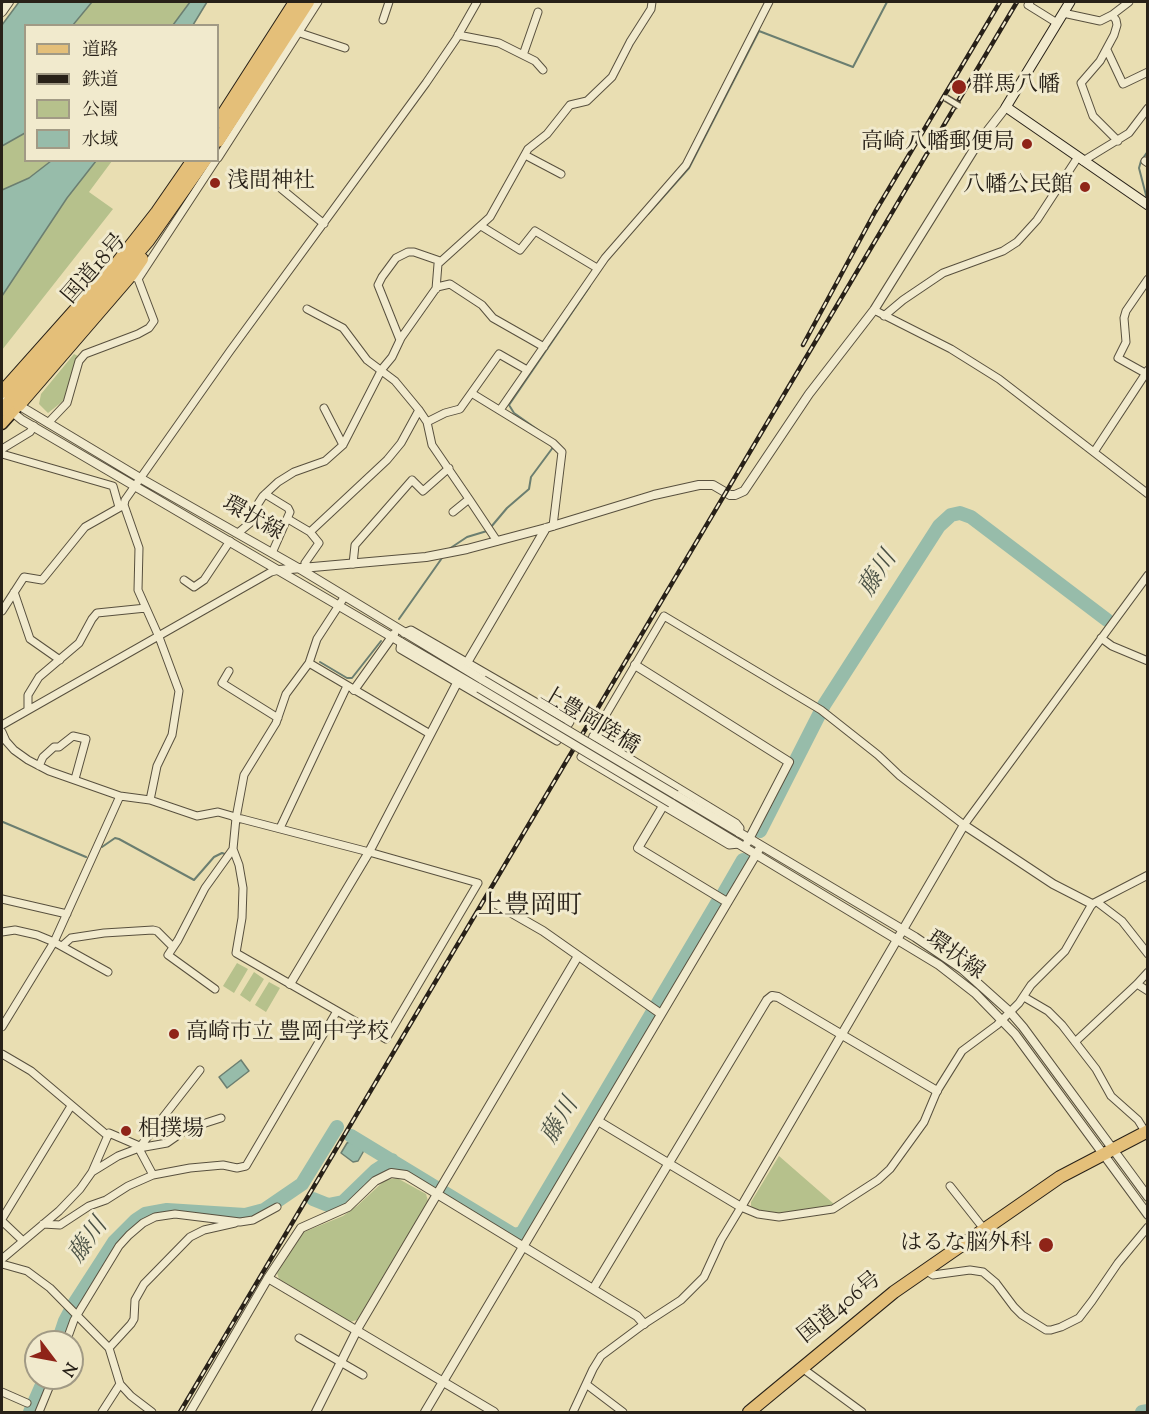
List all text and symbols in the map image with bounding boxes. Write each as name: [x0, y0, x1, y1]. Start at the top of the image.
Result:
legend: [24, 24, 219, 162]
text: 道路: [82, 38, 118, 64]
text: 鉄道: [82, 68, 118, 94]
place label: 群馬八幡: [972, 74, 1060, 100]
marker: 群馬八幡: [950, 78, 968, 96]
text: 公園: [82, 98, 118, 124]
text: 水域: [82, 128, 118, 154]
place label: 高崎八幡郵便局: [861, 131, 1015, 157]
marker: 高崎八幡郵便局: [1020, 137, 1034, 151]
place label: 浅間神社: [227, 170, 315, 196]
place label: 八幡公民館: [963, 174, 1073, 200]
marker: 浅間神社: [208, 176, 222, 190]
marker: 八幡公民館: [1078, 180, 1092, 194]
street label: 国道18号: [58, 229, 134, 311]
street label: 環状線: [217, 492, 287, 548]
water label: 藤川: [855, 547, 905, 603]
street label: 上豊岡陸橋: [535, 682, 643, 762]
district label: 上豊岡町: [478, 893, 582, 925]
street label: 環状線: [920, 927, 988, 987]
place label: 高崎市立 豊岡中学校: [186, 1021, 389, 1047]
marker: 高崎市立 豊岡中学校: [167, 1027, 181, 1041]
water label: 藤川: [537, 1094, 587, 1150]
place label: 相撲場: [138, 1118, 204, 1144]
marker: 相撲場: [119, 1124, 133, 1138]
water label: 藤川: [64, 1214, 116, 1270]
place label: はるな脳外科: [900, 1232, 1032, 1258]
marker: はるな脳外科: [1037, 1236, 1055, 1254]
street label: 国道406号: [794, 1267, 888, 1351]
north arrow: [24, 1330, 84, 1390]
text: N: [55, 1357, 81, 1380]

